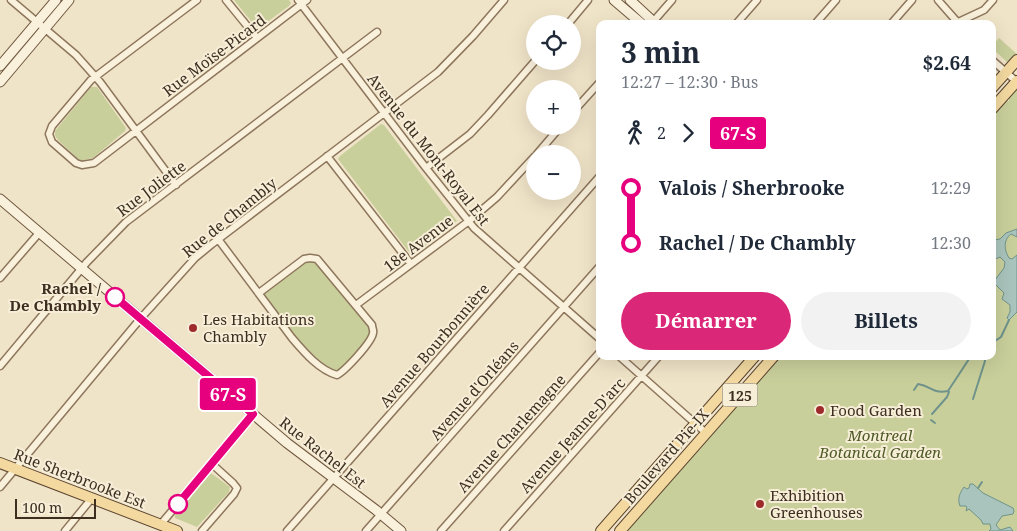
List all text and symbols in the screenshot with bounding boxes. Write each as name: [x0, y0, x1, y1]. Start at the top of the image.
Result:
street label: Rue Moïse-Picard: [158, 10, 270, 100]
map controls: [526, 15, 581, 200]
button: locate: [526, 15, 581, 70]
text: 3 min: [621, 33, 700, 71]
text: $2.64: [922, 50, 971, 76]
street label: Avenue du Mont-Royal Est: [363, 69, 495, 229]
text: 12:27 – 12:30 · Bus: [621, 71, 758, 93]
button: +: [526, 80, 581, 135]
icon: walk: [621, 119, 649, 147]
icon: forward: [674, 119, 702, 147]
text: 67-S: [720, 121, 756, 145]
text: 2: [657, 122, 666, 144]
button: −: [526, 145, 581, 200]
street label: Rue Joliette: [112, 156, 190, 220]
street label: Rue de Chambly: [178, 172, 281, 261]
text: Valois / Sherbrooke: [659, 175, 845, 201]
text: 12:29: [931, 177, 971, 199]
street label: 18e Avenue: [379, 210, 457, 276]
text: Rachel / De Chambly: [659, 230, 855, 256]
text: 12:30: [931, 232, 971, 254]
place label: Rachel / De Chambly: [9, 278, 102, 315]
street label: Avenue Bourbonnière: [375, 279, 493, 411]
marker: Rachel / De Chambly: [105, 287, 125, 307]
button: Démarrer: [621, 292, 791, 350]
button: Billets: [801, 292, 971, 350]
place label: Les Habitations Chambly: [203, 309, 315, 346]
marker: Les Habitations Chambly: [187, 322, 199, 334]
street label: Avenue d'Orléans: [425, 336, 523, 444]
street label: Avenue Charlemagne: [452, 370, 570, 496]
street label: Avenue Jeanne-D'arc: [515, 373, 629, 497]
line badge: 67-S: [193, 378, 263, 410]
text: 67-S: [210, 382, 246, 406]
road number: 125: [722, 384, 758, 406]
place label: Food Garden: [830, 400, 922, 420]
street label: Boulevard Pie-IX: [619, 404, 713, 508]
marker: Food Garden: [814, 404, 826, 416]
street label: Rue Rachel Est: [276, 412, 370, 492]
park label: Montreal Botanical Garden: [818, 425, 941, 462]
street label: Rue Sherbrooke Est: [11, 444, 149, 512]
place label: Exhibition Greenhouses: [770, 485, 863, 522]
unlabelled marker: [168, 494, 188, 514]
scale bar: [15, 496, 96, 519]
text: 100 m: [22, 498, 62, 517]
marker: Exhibition Greenhouses: [754, 498, 766, 510]

